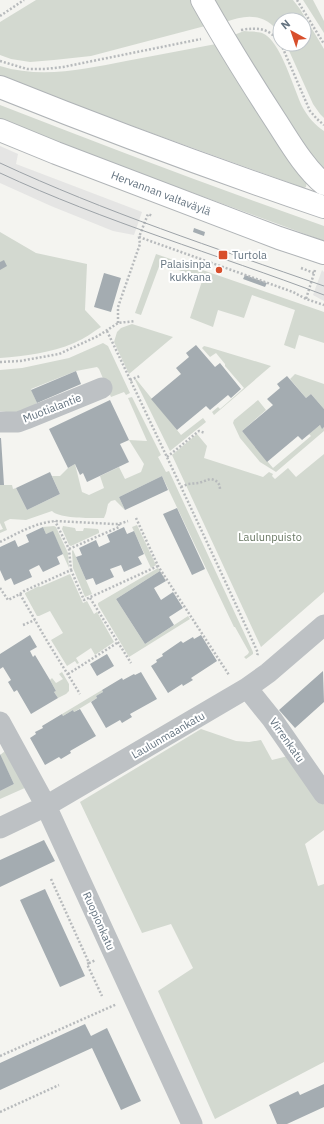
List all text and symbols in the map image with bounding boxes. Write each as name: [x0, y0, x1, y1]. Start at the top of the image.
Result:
north arrow: [272, 12, 312, 52]
text: N: [278, 16, 293, 32]
street label: Hervannan valtaväylä: [109, 168, 213, 218]
place label: Turtola: [232, 248, 267, 262]
marker: Turtola: [217, 249, 229, 261]
place label: Palaisinpa kukkana: [160, 257, 211, 284]
marker: Palaisinpa kukkana: [214, 265, 224, 275]
street label: Muotialantie: [21, 390, 83, 426]
park label: Laulunpuisto: [238, 530, 302, 544]
street label: Laulunmaankatu: [129, 708, 207, 762]
street label: Virrenkatu: [267, 715, 307, 765]
street label: Ruopionkatu: [80, 890, 118, 952]

